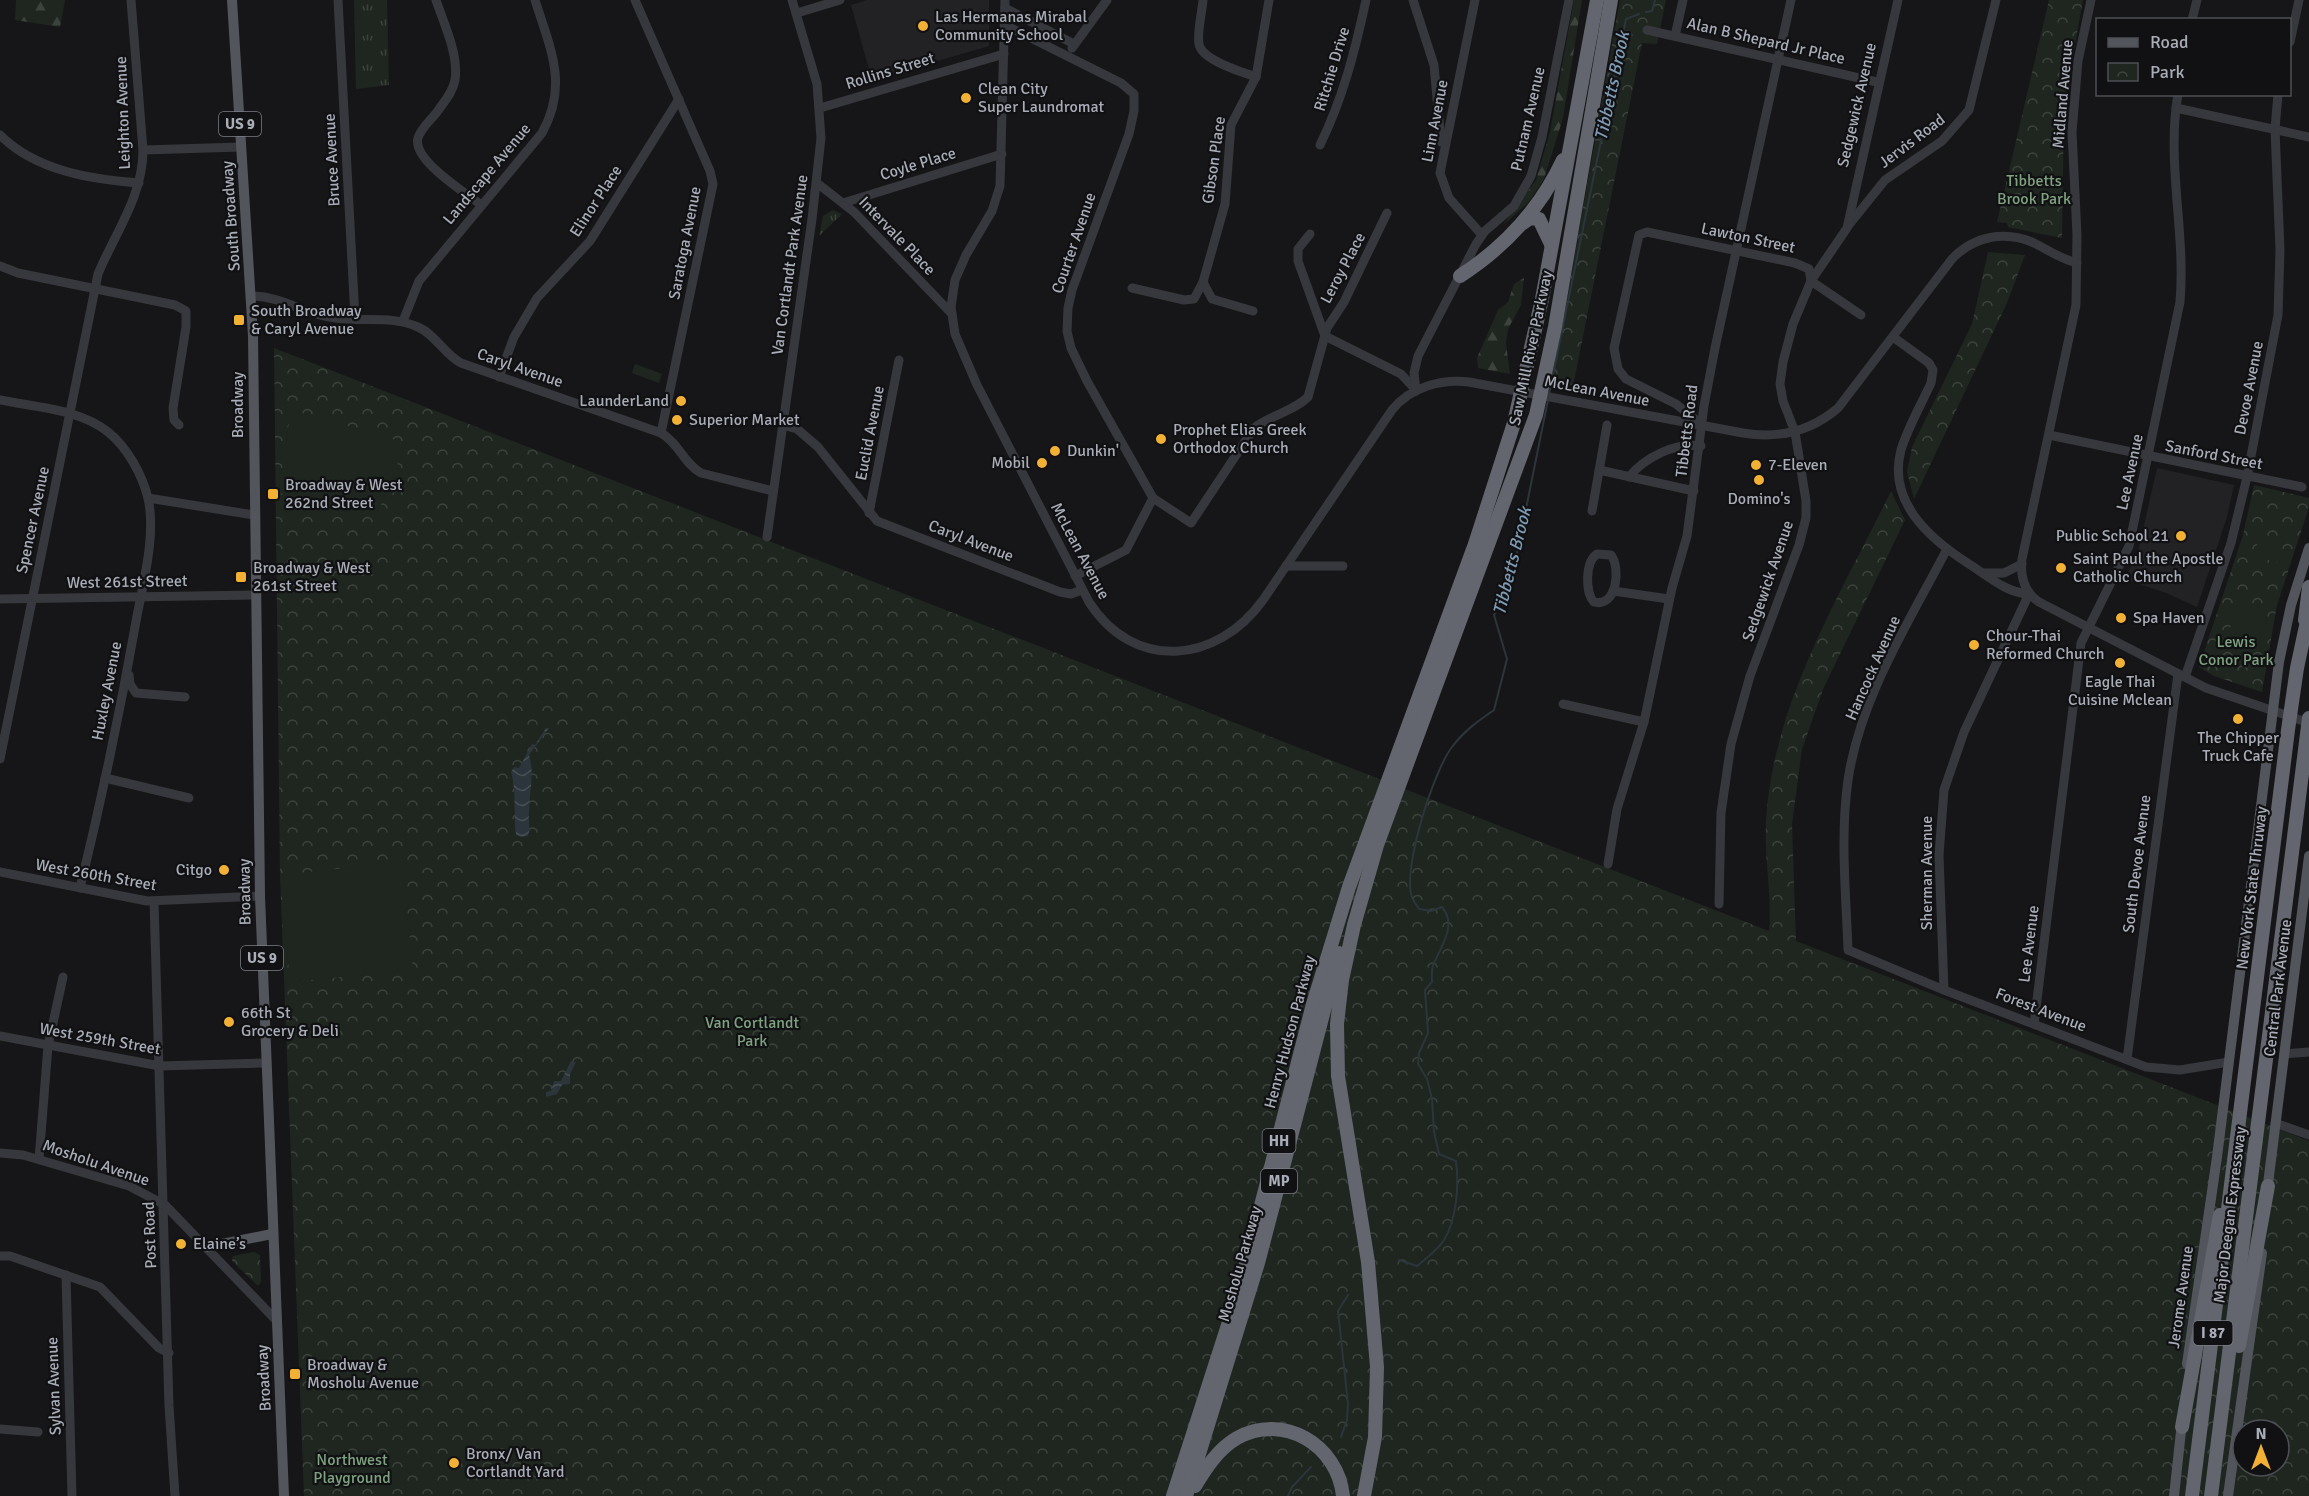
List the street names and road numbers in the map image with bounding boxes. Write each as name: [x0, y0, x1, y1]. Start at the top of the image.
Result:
street label: Alan B Shepard Jr Place: [1685, 13, 1847, 69]
street label: Ritchie Drive: [1310, 24, 1354, 114]
street label: Midland Avenue: [2048, 39, 2078, 149]
street label: Sedgewick Avenue: [1833, 41, 1881, 169]
street label: Rollins Street: [843, 48, 937, 94]
street label: Leighton Avenue: [111, 56, 135, 170]
street label: Putnam Avenue: [1506, 65, 1550, 173]
street label: Linn Avenue: [1417, 78, 1453, 164]
street label: Jervis Road: [1875, 110, 1949, 172]
road number: US 9: [219, 112, 261, 136]
street label: Bruce Avenue: [320, 113, 344, 207]
street label: Gibson Place: [1198, 115, 1230, 205]
street label: Landscape Avenue: [439, 119, 535, 229]
street label: Coyle Place: [878, 143, 958, 185]
street label: South Broadway: [217, 160, 245, 272]
street label: Elinor Place: [565, 161, 627, 241]
street label: Van Cortlandt Park Avenue: [767, 173, 813, 357]
street label: Saratoga Avenue: [664, 185, 706, 301]
street label: Courter Avenue: [1047, 190, 1101, 296]
street label: Intervale Place: [854, 192, 940, 280]
street label: Lawton Street: [1699, 218, 1797, 258]
street label: Leroy Place: [1316, 229, 1370, 307]
street label: Saw Mill River Parkway: [1505, 268, 1557, 427]
street label: Devoe Avenue: [2230, 339, 2268, 437]
street label: Caryl Avenue: [474, 344, 566, 392]
street label: Broadway: [228, 371, 248, 438]
street label: McLean Avenue: [1543, 371, 1651, 411]
street label: Euclid Avenue: [851, 384, 889, 482]
street label: Tibbetts Road: [1671, 384, 1703, 478]
street label: Lee Avenue: [2112, 432, 2148, 512]
street label: Sanford Street: [2164, 436, 2265, 474]
street label: Spencer Avenue: [12, 465, 54, 575]
street label: McLean Avenue: [1046, 499, 1114, 603]
street label: Caryl Avenue: [926, 516, 1016, 566]
street label: Sedgewick Avenue: [1738, 518, 1798, 644]
street label: West 261st Street: [66, 571, 188, 593]
street label: Hancock Avenue: [1841, 613, 1905, 723]
street label: Huxley Avenue: [88, 640, 126, 742]
street label: South Devoe Avenue: [2119, 794, 2155, 934]
street label: New York State Thruway: [2232, 805, 2272, 971]
street label: Sherman Avenue: [1917, 816, 1937, 930]
street label: West 260th Street: [34, 855, 158, 896]
street label: Broadway: [234, 858, 256, 926]
street label: Lee Avenue: [2014, 904, 2044, 984]
street label: Central Park Avenue: [2260, 918, 2296, 1058]
road number: US 9: [241, 946, 283, 970]
street label: Henry Hudson Parkway: [1260, 953, 1320, 1111]
street label: Forest Avenue: [1993, 983, 2089, 1037]
street label: West 259th Street: [38, 1019, 162, 1060]
street label: Major Deegan Expressway: [2209, 1125, 2251, 1304]
road number: HH: [1262, 1129, 1296, 1153]
street label: Mosholu Avenue: [40, 1135, 152, 1191]
road number: MP: [1261, 1169, 1297, 1193]
street label: Post Road: [139, 1201, 161, 1269]
street label: Mosholu Parkway: [1214, 1203, 1266, 1324]
street label: Jerome Avenue: [2164, 1244, 2198, 1350]
road number: I 87: [2194, 1321, 2232, 1345]
street label: Sylvan Avenue: [42, 1337, 66, 1435]
street label: Broadway: [252, 1344, 276, 1412]

